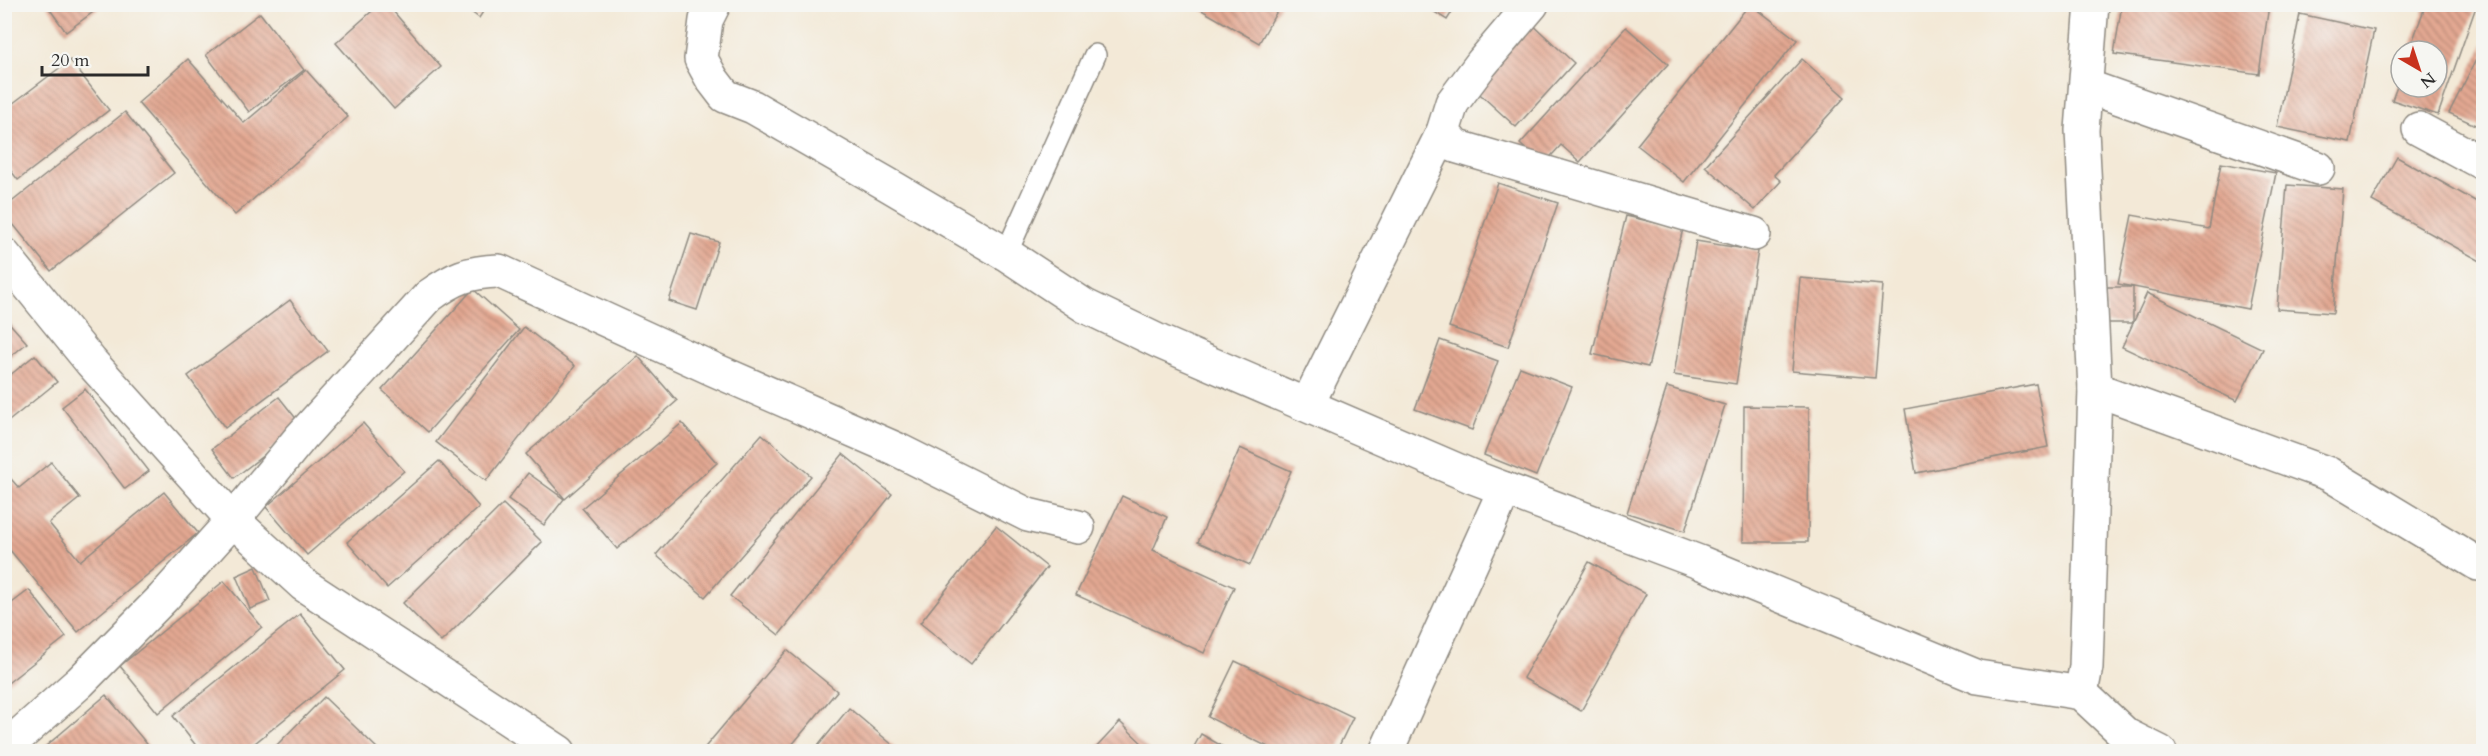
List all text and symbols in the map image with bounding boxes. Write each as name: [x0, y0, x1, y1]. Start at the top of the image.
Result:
scale bar: [42, 39, 148, 77]
north arrow: [2389, 39, 2449, 99]
text: 20 m: [51, 48, 90, 73]
text: N: [2415, 67, 2440, 93]

